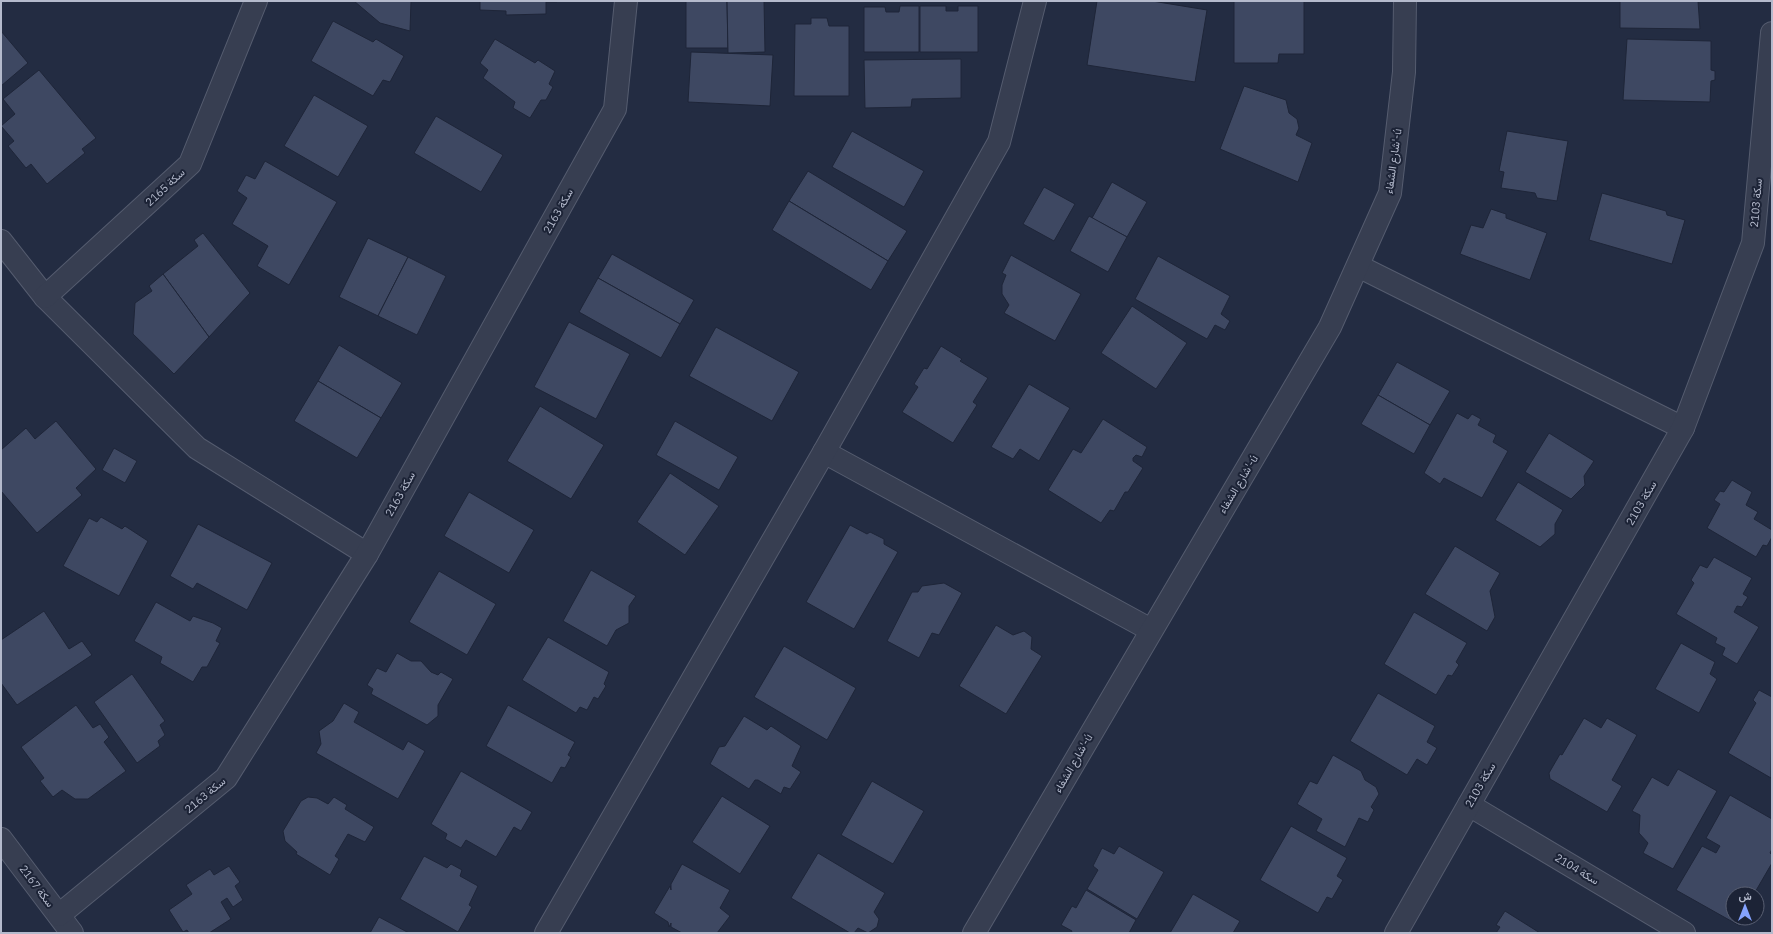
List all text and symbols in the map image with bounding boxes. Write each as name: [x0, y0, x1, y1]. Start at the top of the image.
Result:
street label: شارع الشفاء'-ú: [1381, 127, 1406, 195]
street label: سكة 2165: [142, 165, 188, 209]
street label: سكة 2103: [1747, 178, 1765, 228]
street label: سكة 2163: [540, 186, 576, 236]
street label: شارع الشفاء'-ú: [1215, 452, 1262, 516]
street label: سكة 2163: [382, 469, 418, 519]
street label: سكة 2103: [1623, 478, 1659, 528]
street label: شارع الشفاء'-ú: [1050, 731, 1096, 796]
street label: سكة 2103: [1462, 760, 1498, 810]
street label: سكة 2163: [182, 774, 229, 816]
street label: سكة 2104: [1552, 850, 1602, 888]
street label: سكة 2167: [17, 862, 58, 910]
north arrow: [1725, 886, 1765, 926]
text: ش: [1738, 889, 1752, 903]

